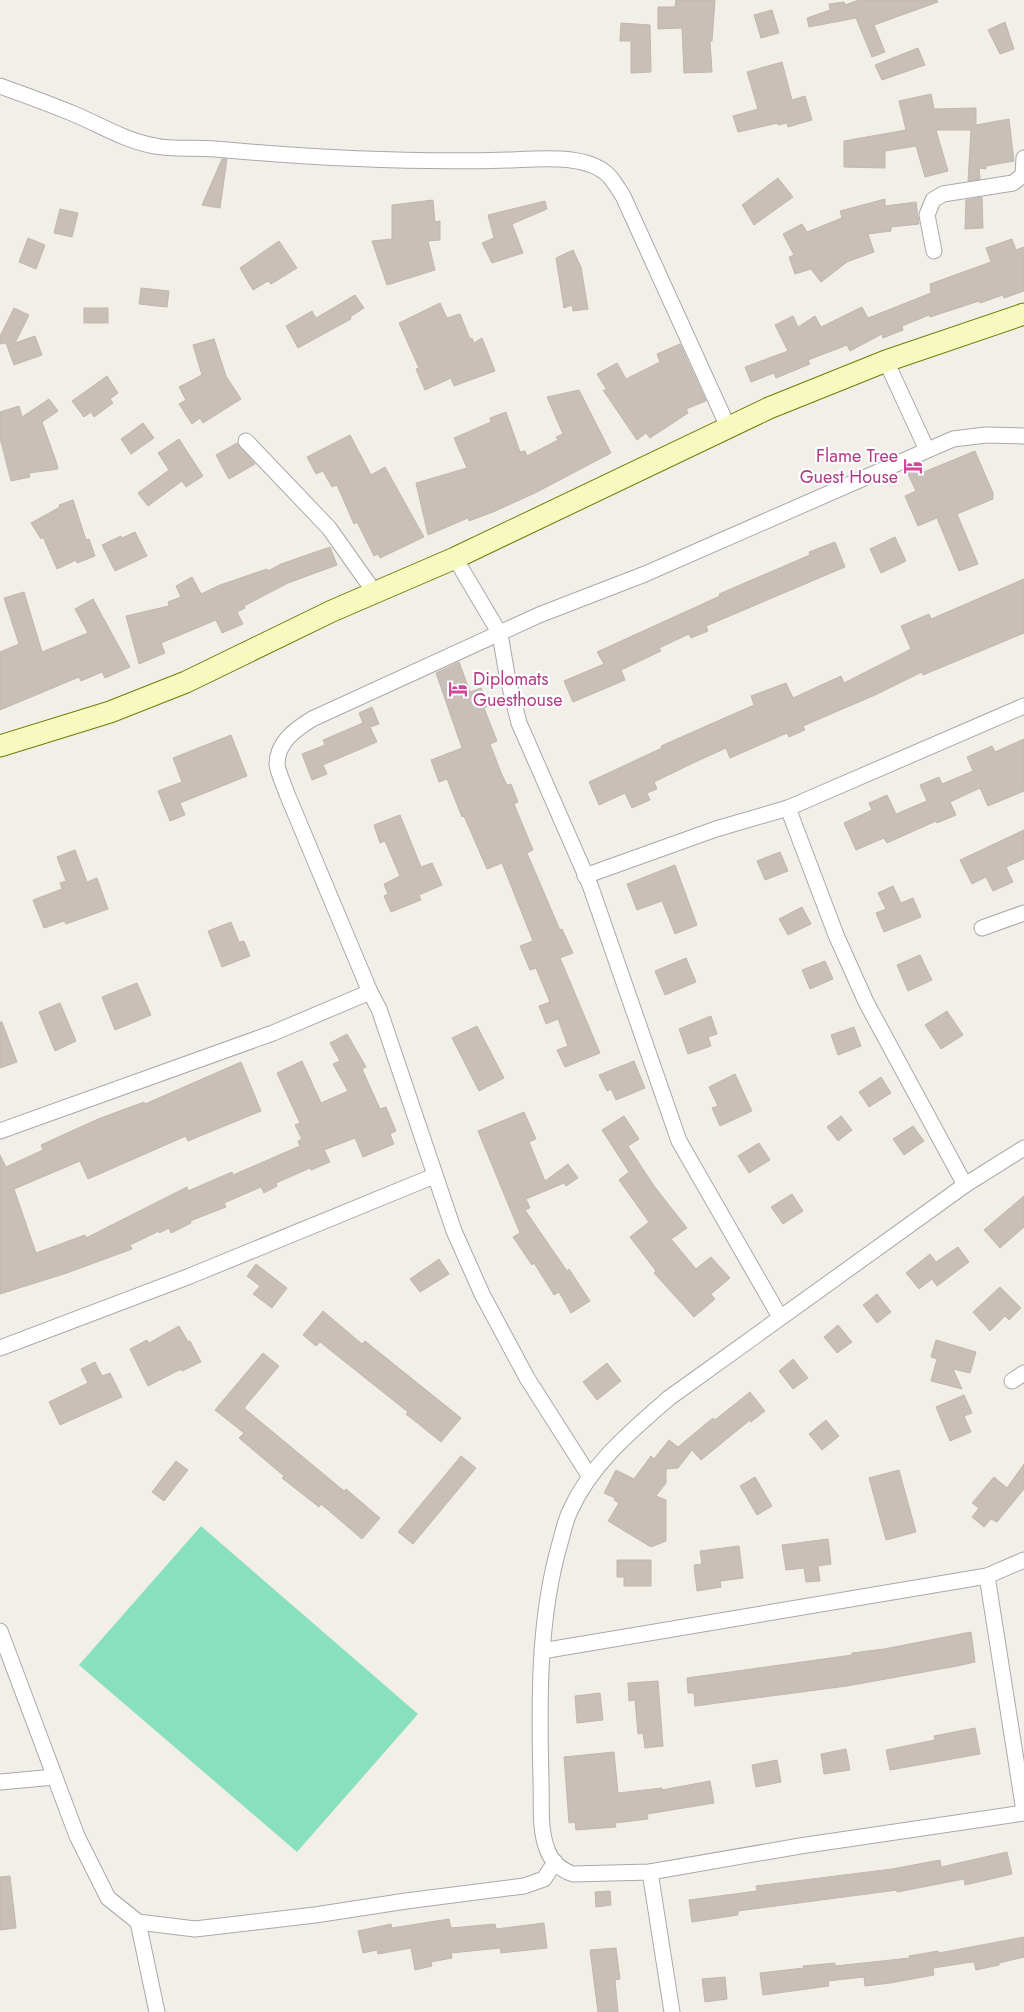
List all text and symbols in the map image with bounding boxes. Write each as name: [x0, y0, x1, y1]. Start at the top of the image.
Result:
place label: Flame Tree Guest House: [800, 443, 898, 490]
hotel icon: Flame Tree Guest House: [902, 455, 924, 477]
place label: Diplomats Guesthouse: [473, 666, 563, 713]
hotel icon: Diplomats Guesthouse: [447, 678, 469, 700]

